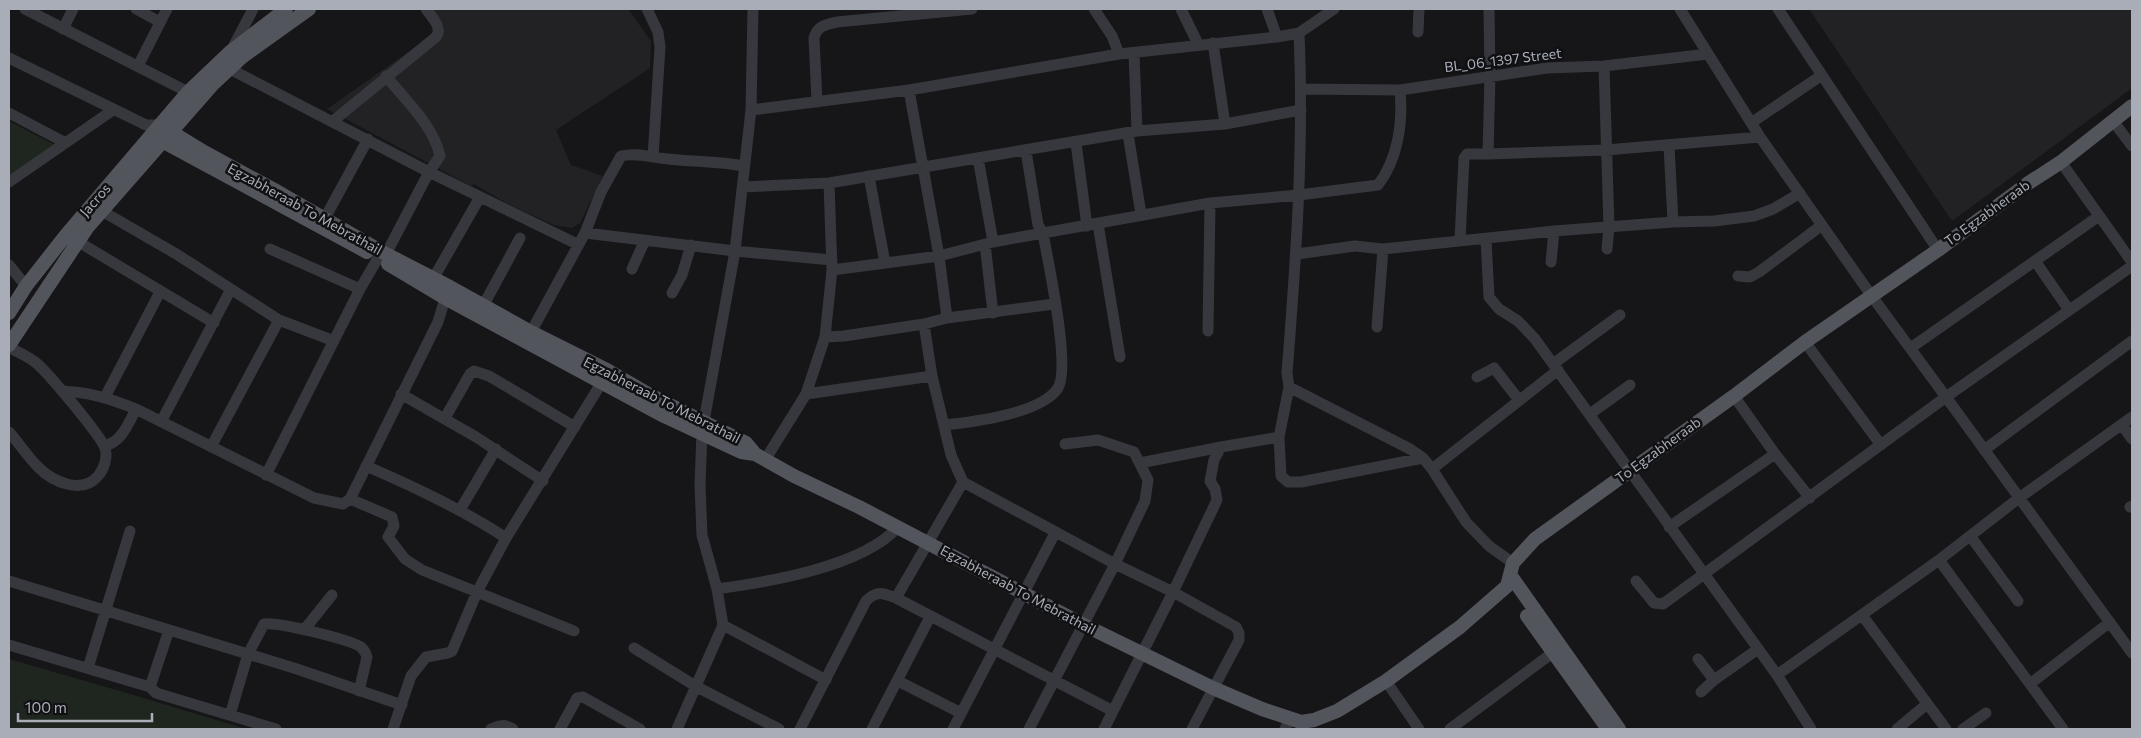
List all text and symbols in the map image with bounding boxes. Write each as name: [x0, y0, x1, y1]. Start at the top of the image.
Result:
street label: BL_06_1397 Street: [1443, 44, 1563, 75]
street label: Egzabheraab To Mebrathail: [225, 159, 385, 258]
street label: To Egzabheraab: [1941, 176, 2033, 249]
street label: Jacros: [76, 180, 114, 220]
street label: Egzabheraab To Mebrathail: [581, 353, 744, 447]
street label: To Egzabheraab: [1612, 413, 1704, 486]
street label: Egzabheraab To Mebrathail: [937, 541, 1099, 638]
scale bar: [18, 690, 151, 722]
text: 100 m: [25, 698, 67, 716]

